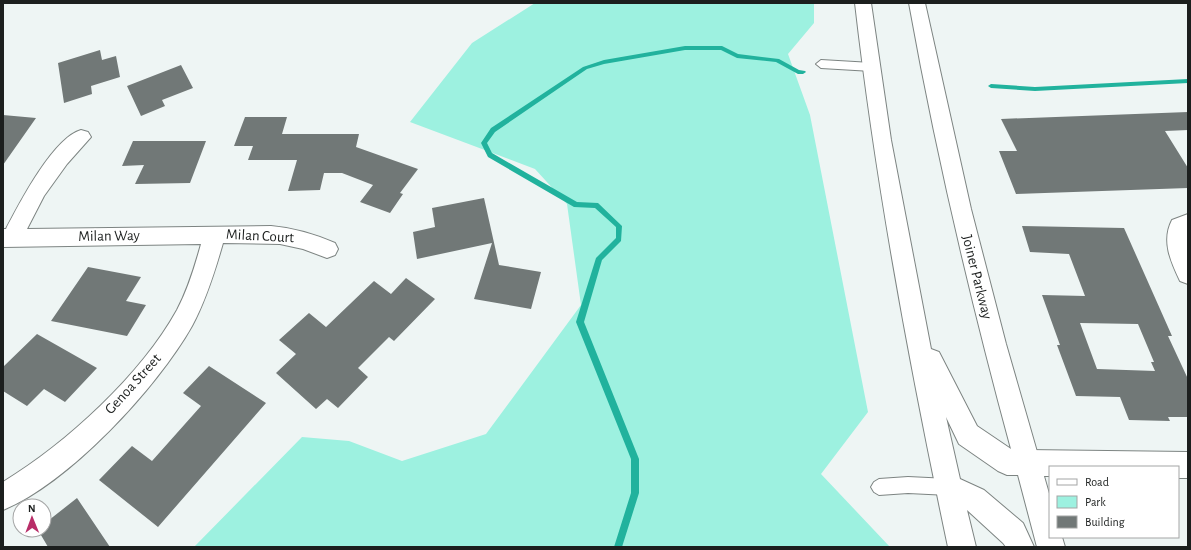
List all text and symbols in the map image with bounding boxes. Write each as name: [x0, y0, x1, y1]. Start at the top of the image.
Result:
street label: Milan Court: [226, 227, 295, 245]
street label: Milan Way: [78, 228, 141, 244]
street label: Joiner Parkway: [959, 233, 995, 321]
street label: Genoa Street: [102, 351, 164, 417]
legend: [1049, 466, 1179, 538]
text: Road: [1085, 476, 1109, 488]
text: Park: [1085, 496, 1106, 508]
north arrow: [12, 498, 52, 538]
text: N: [28, 503, 36, 514]
text: Building: [1085, 516, 1125, 528]

